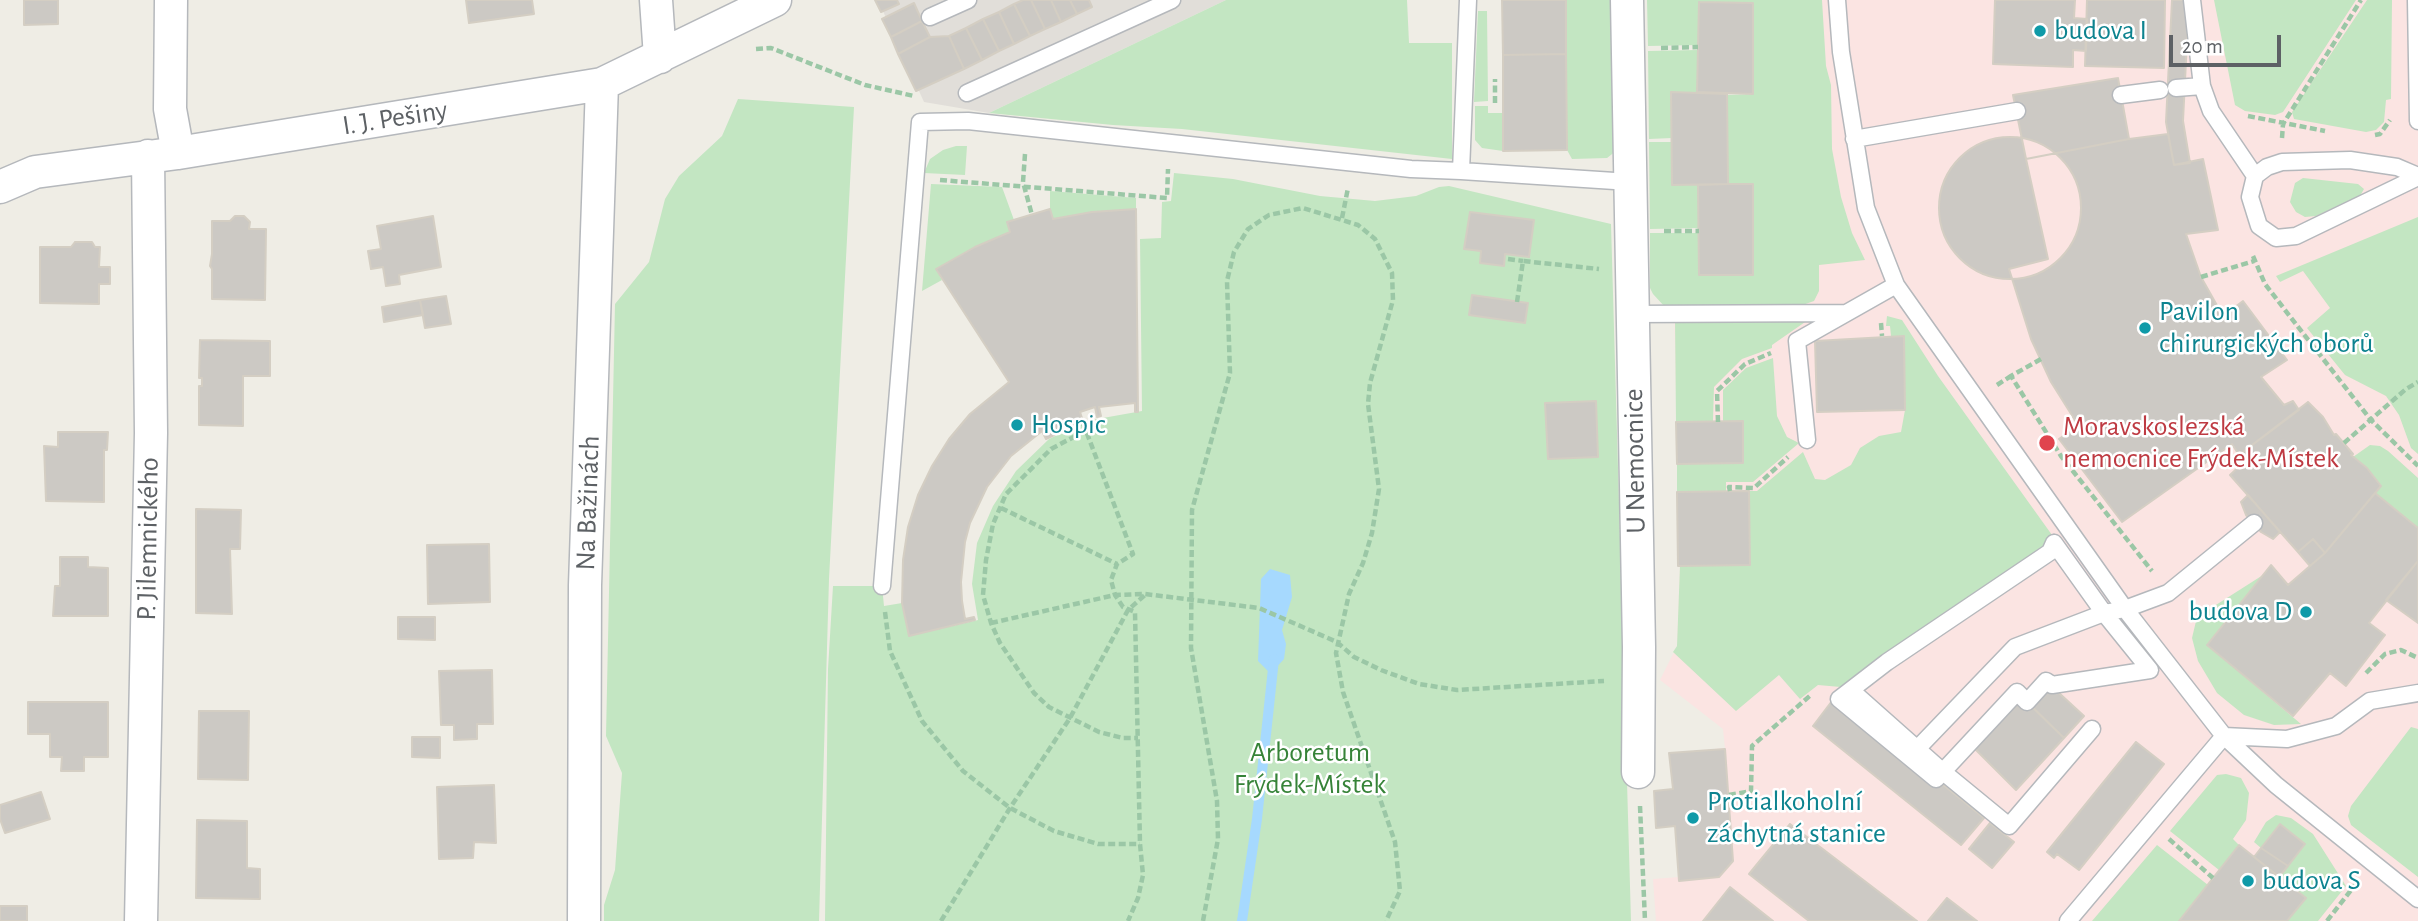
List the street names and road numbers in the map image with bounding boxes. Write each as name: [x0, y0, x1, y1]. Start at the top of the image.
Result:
street label: I. J. Pešiny: [340, 93, 450, 143]
street label: U Nemocnice: [1617, 388, 1653, 534]
street label: Na Bažinách: [569, 435, 607, 571]
street label: P. Jilemnického: [130, 457, 166, 621]

